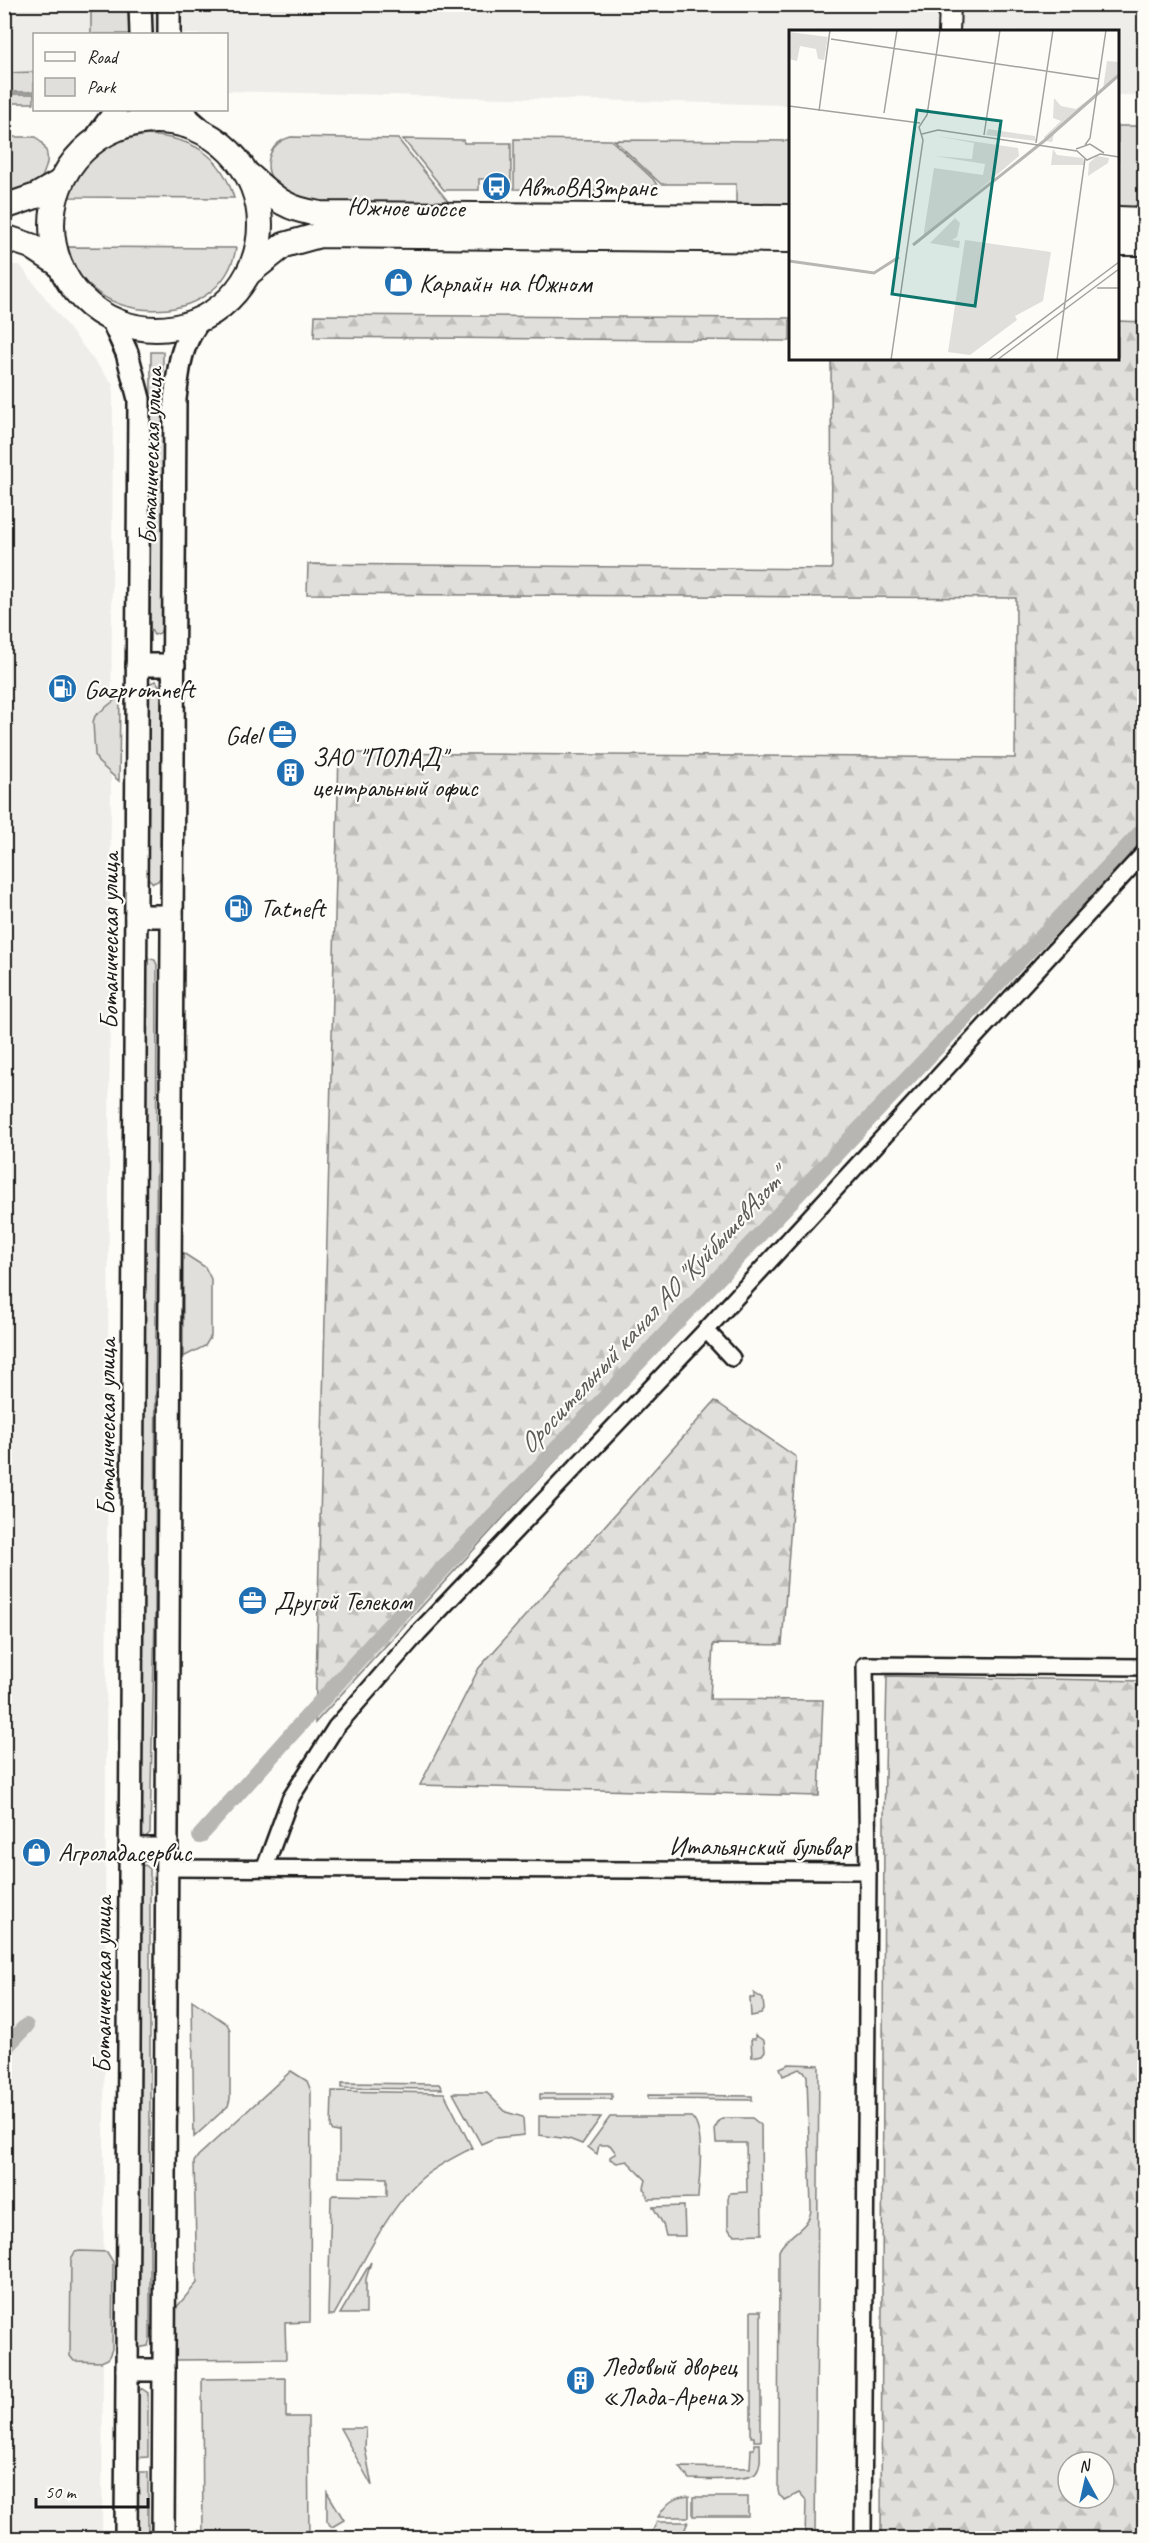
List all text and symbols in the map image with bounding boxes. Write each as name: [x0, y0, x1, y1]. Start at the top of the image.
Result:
inset map: [789, 30, 1119, 360]
legend: [33, 33, 228, 111]
text: Road: [87, 46, 120, 68]
text: Park: [87, 76, 117, 98]
bus stop icon: АвтоВАЗтранс: [481, 171, 513, 203]
place label: АвтоВАЗтранс: [518, 171, 659, 204]
street label: Южное шоссе: [347, 190, 467, 225]
shop icon: Карлайн на Южном: [382, 267, 414, 299]
place label: Карлайн на Южном: [419, 267, 593, 300]
street label: Ботаническая улица: [131, 365, 170, 545]
fuel station icon: Gazpromneft: [47, 673, 79, 705]
place label: Gazpromneft: [84, 673, 197, 706]
place label: Gdel: [225, 719, 266, 752]
office icon: Gdel: [266, 719, 298, 751]
place label: ЗАО "ПОЛАД" центральный офис: [312, 741, 479, 804]
building icon: ЗАО "ПОЛАД" центральный офис: [275, 756, 307, 788]
street label: Ботаническая улица: [93, 850, 126, 1029]
fuel station icon: Tatneft: [223, 892, 255, 924]
place label: Tatneft: [260, 892, 328, 925]
water label: Оросительный канал АО "КуйбышевАзот": [511, 1156, 798, 1461]
street label: Ботаническая улица: [90, 1336, 123, 1515]
office icon: Другой Телеком: [237, 1585, 269, 1617]
place label: Другой Телеком: [274, 1585, 414, 1618]
street label: Итальянский бульвар: [669, 1830, 853, 1863]
shop icon: Агроладасервис: [21, 1836, 53, 1868]
place label: Агроладасервис: [58, 1836, 192, 1869]
street label: Ботаническая улица: [86, 1894, 119, 2073]
place label: Ледовый дворец «Лада-Арена»: [602, 2350, 745, 2413]
building icon: Ледовый дворец «Лада-Арена»: [565, 2365, 597, 2397]
north arrow: [1056, 2450, 1116, 2510]
text: N: [1078, 2455, 1093, 2477]
scale bar: [36, 2471, 148, 2509]
text: 50 m: [45, 2481, 78, 2503]

